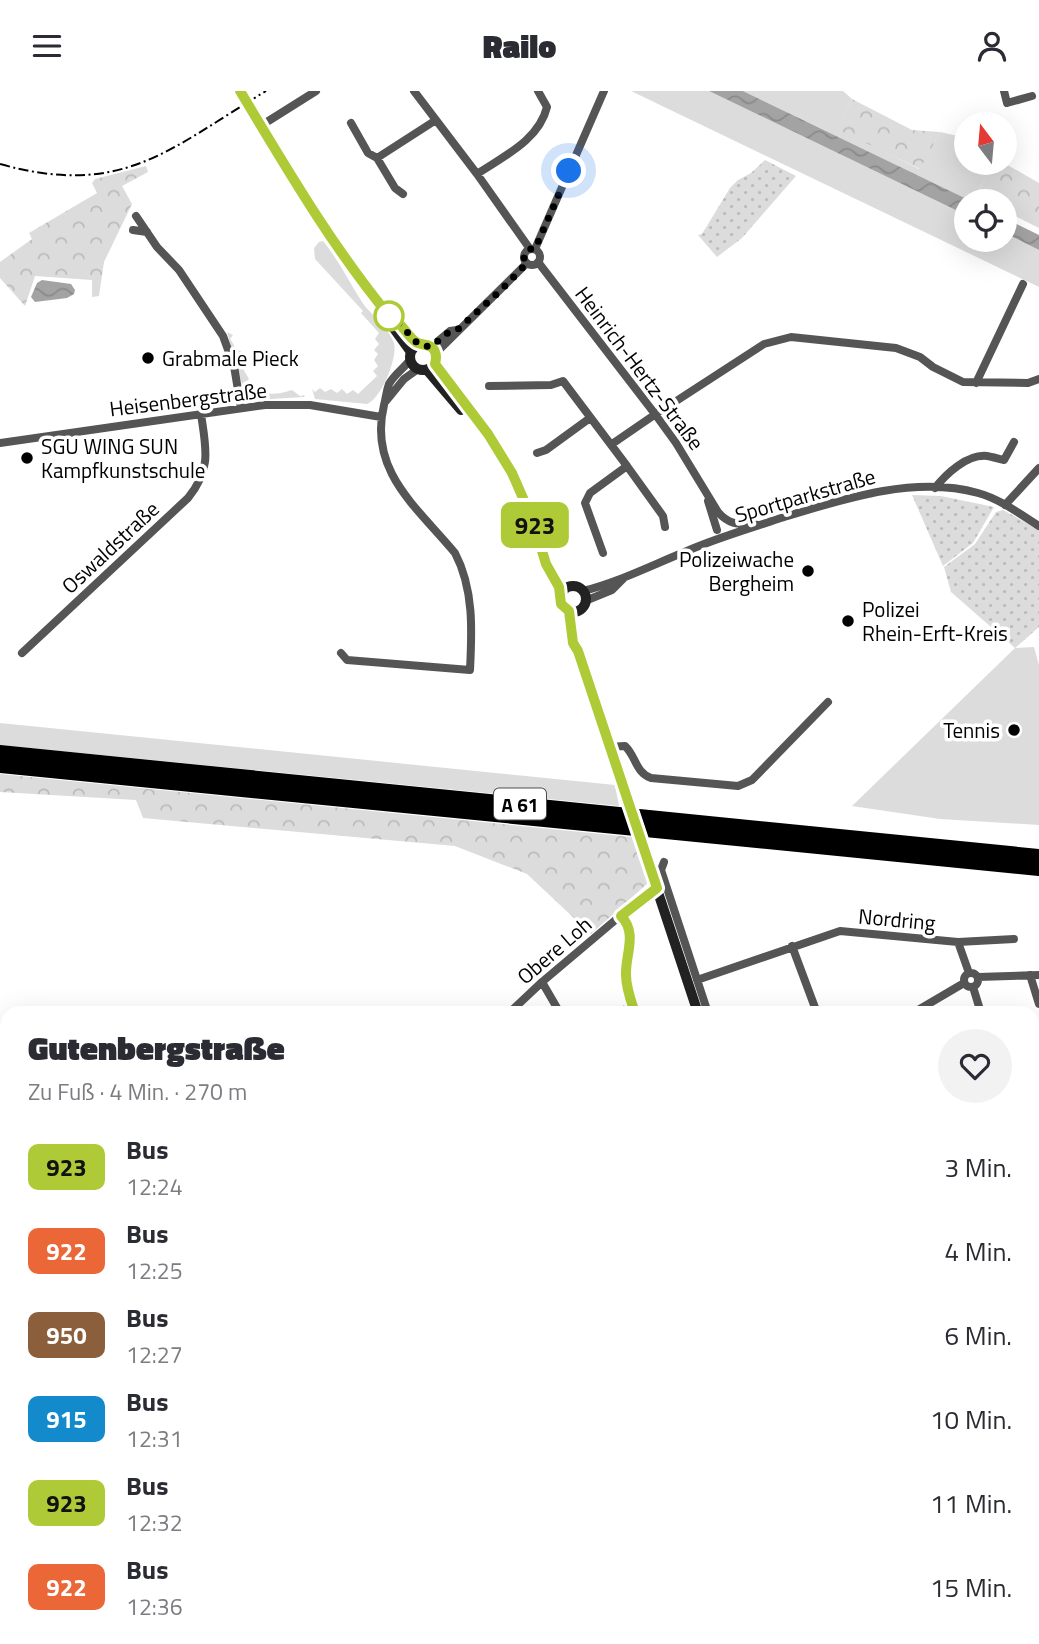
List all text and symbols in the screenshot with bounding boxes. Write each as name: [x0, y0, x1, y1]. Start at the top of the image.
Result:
text: Railo: [483, 22, 556, 70]
icon: menu: [28, 27, 66, 65]
icon: person: [973, 27, 1011, 65]
north arrow: [954, 112, 1017, 175]
map controls: [954, 112, 1017, 252]
your location: [551, 153, 586, 188]
button: locate: [954, 189, 1017, 252]
street label: Heinrich-Hertz-Straße: [568, 279, 712, 457]
unlabelled marker: [374, 301, 404, 331]
place label: Grabmale Pieck: [162, 342, 299, 374]
marker: Grabmale Pieck: [140, 350, 156, 366]
street label: Heisenbergstraße: [108, 373, 268, 425]
place label: SGU WING SUN Kampfkunstschule: [41, 430, 205, 486]
marker: SGU WING SUN Kampfkunstschule: [19, 450, 35, 466]
street label: Sportparkstraße: [731, 460, 879, 530]
street label: Oswaldstraße: [54, 493, 166, 601]
line badge: 923: [495, 502, 575, 548]
text: 923: [515, 507, 555, 543]
place label: Polizeiwache Bergheim: [679, 543, 794, 599]
marker: Polizeiwache Bergheim: [800, 563, 816, 579]
place label: Polizei Rhein-Erft-Kreis: [862, 593, 1008, 649]
marker: Polizei Rhein-Erft-Kreis: [840, 613, 856, 629]
place label: Tennis: [943, 714, 1000, 746]
marker: Tennis: [1006, 722, 1022, 738]
road number: A 61: [494, 789, 546, 819]
street label: Nordring: [857, 900, 937, 938]
street label: Obere Loh: [509, 908, 599, 992]
text: Gutenbergstraße: [28, 1023, 285, 1073]
button: heart: [938, 1029, 1012, 1103]
text: Zu Fuß · 4 Min. · 270 m: [28, 1074, 247, 1109]
text: Bus: [126, 1130, 168, 1169]
text: 3 Min.: [945, 1148, 1012, 1187]
text: 923: [46, 1149, 87, 1185]
text: 12:24: [126, 1169, 183, 1204]
text: Bus: [126, 1214, 168, 1253]
text: 4 Min.: [945, 1232, 1012, 1271]
text: 922: [46, 1233, 87, 1269]
text: 12:25: [126, 1253, 183, 1288]
text: Bus: [126, 1298, 168, 1337]
text: 6 Min.: [945, 1316, 1012, 1355]
text: 950: [46, 1317, 87, 1353]
text: 12:27: [126, 1337, 183, 1372]
text: Bus: [126, 1382, 168, 1421]
text: 10 Min.: [930, 1400, 1012, 1439]
text: 915: [46, 1401, 87, 1437]
text: 12:31: [126, 1421, 183, 1456]
text: Bus: [126, 1466, 168, 1505]
text: 11 Min.: [930, 1484, 1012, 1523]
text: 923: [46, 1485, 87, 1521]
text: 12:32: [126, 1505, 183, 1540]
text: Bus: [126, 1550, 168, 1589]
text: 15 Min.: [930, 1568, 1012, 1607]
text: 922: [46, 1569, 87, 1605]
text: 12:36: [126, 1589, 183, 1624]

